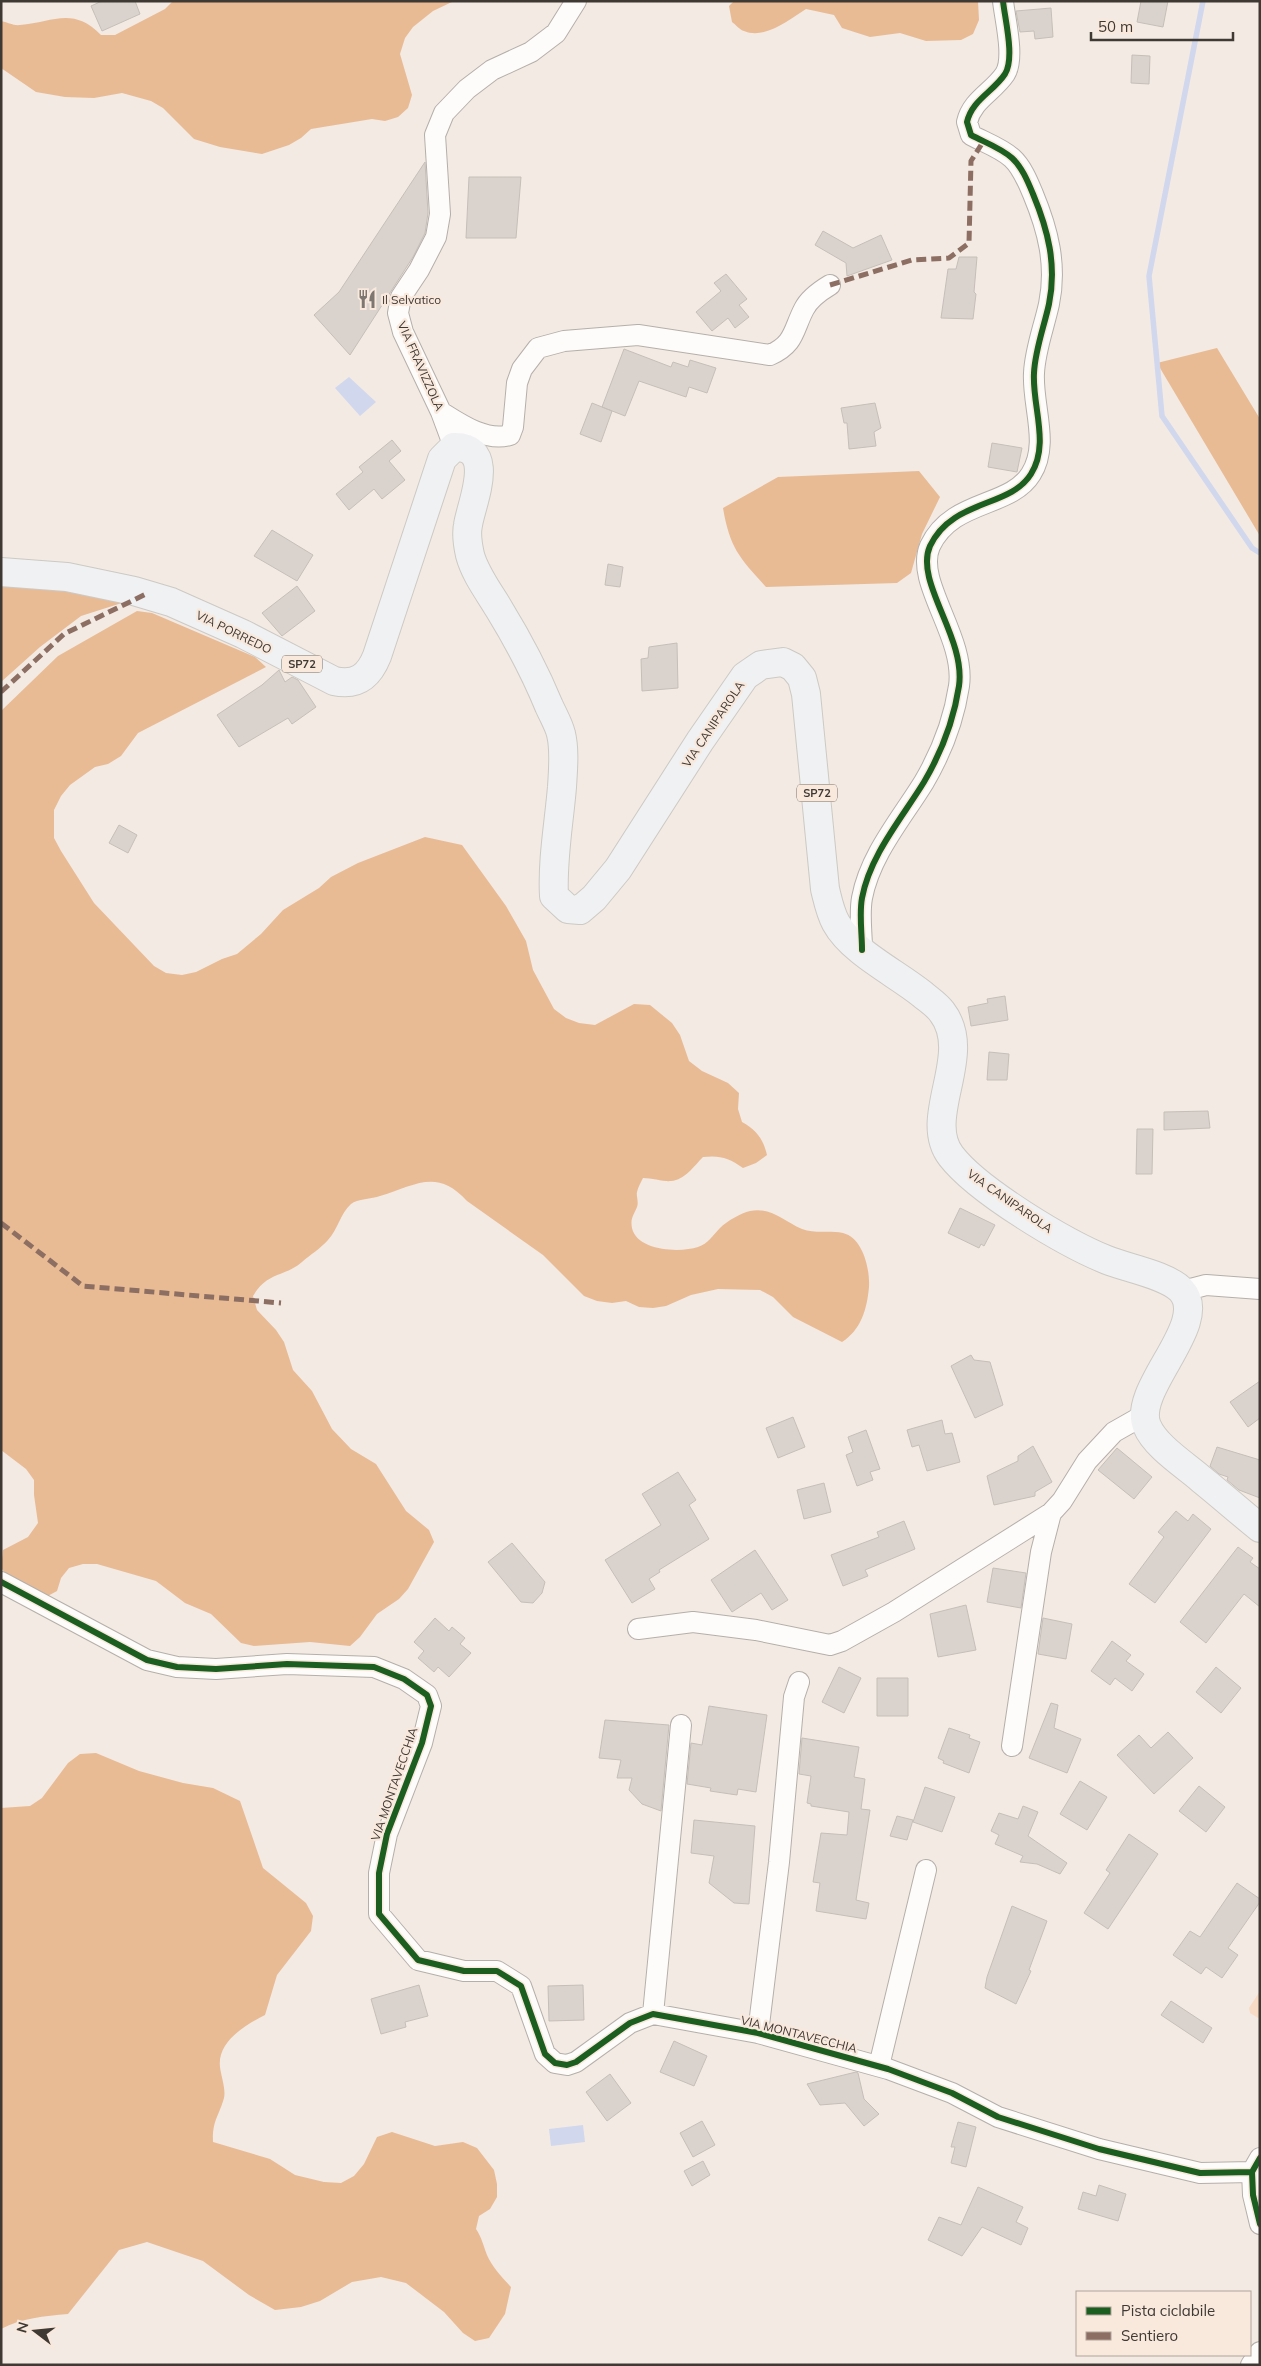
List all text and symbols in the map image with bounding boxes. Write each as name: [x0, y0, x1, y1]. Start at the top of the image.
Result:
scale bar: [1091, 10, 1234, 42]
text: 50 m: [1098, 17, 1133, 36]
restaurant icon: Il Selvatico: [356, 288, 378, 310]
place label: Il Selvatico: [382, 292, 441, 307]
street label: VIA FRAVIZZOLA: [395, 319, 448, 413]
street label: VIA PORREDO: [194, 607, 274, 657]
road number: SP72: [282, 656, 322, 672]
street label: VIA CANIPAROLA: [679, 678, 747, 770]
road number: SP72: [797, 784, 837, 801]
street label: VIA CANIPAROLA: [964, 1166, 1056, 1236]
street label: VIA MONTAVECCHIA: [368, 1725, 421, 1843]
street label: VIA MONTAVECCHIA: [739, 2012, 859, 2056]
legend: [1076, 2291, 1251, 2356]
text: Pista ciclabile: [1121, 2301, 1215, 2320]
north arrow: [10, 2306, 60, 2356]
text: N: [12, 2320, 33, 2335]
text: Sentiero: [1121, 2326, 1178, 2345]

